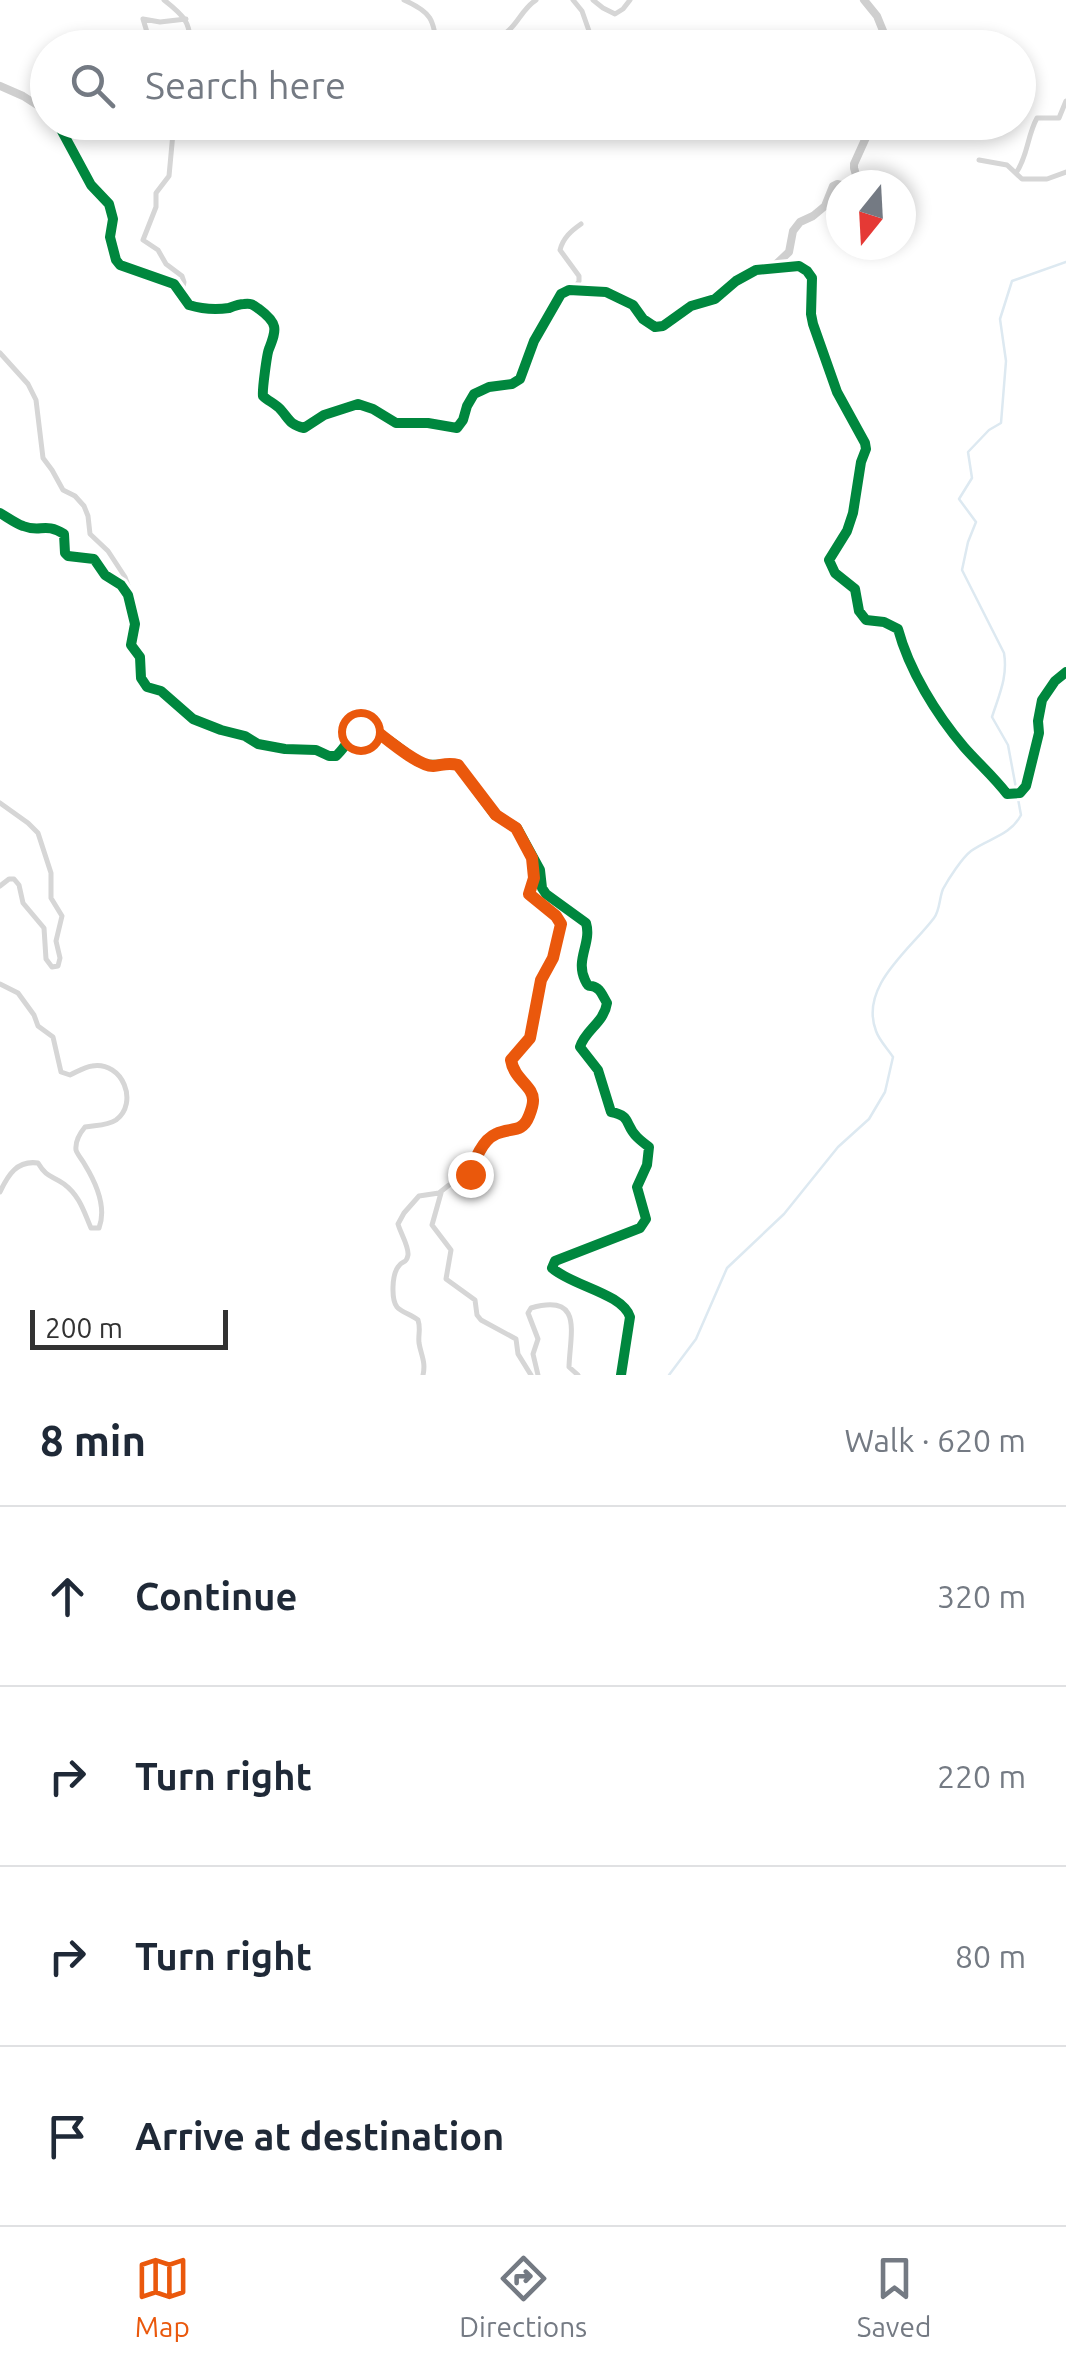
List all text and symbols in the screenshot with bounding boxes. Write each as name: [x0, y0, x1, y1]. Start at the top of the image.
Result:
search box: [30, 30, 1036, 140]
icon: search: [65, 58, 120, 113]
text: Search here: [145, 64, 346, 106]
north arrow: [826, 170, 916, 260]
route start: [338, 709, 384, 755]
route end: [448, 1152, 494, 1198]
scale bar: [30, 1305, 228, 1350]
text: 200 m: [45, 1312, 123, 1343]
text: 8 min: [40, 1417, 146, 1464]
text: Walk · 620 m: [844, 1422, 1026, 1458]
icon: ahead: [40, 1569, 95, 1624]
text: Continue: [135, 1575, 297, 1617]
text: 320 m: [937, 1578, 1026, 1614]
icon: right: [40, 1749, 95, 1804]
text: Turn right: [135, 1755, 312, 1797]
text: 220 m: [937, 1758, 1026, 1794]
icon: right: [40, 1929, 95, 1984]
text: Turn right: [135, 1935, 312, 1977]
text: 80 m: [955, 1938, 1026, 1974]
icon: arrive: [40, 2109, 95, 2164]
text: Arrive at destination: [135, 2115, 504, 2157]
tab: Map: [135, 2251, 190, 2342]
tab: Directions: [459, 2251, 587, 2342]
tab: Saved: [857, 2251, 931, 2342]

